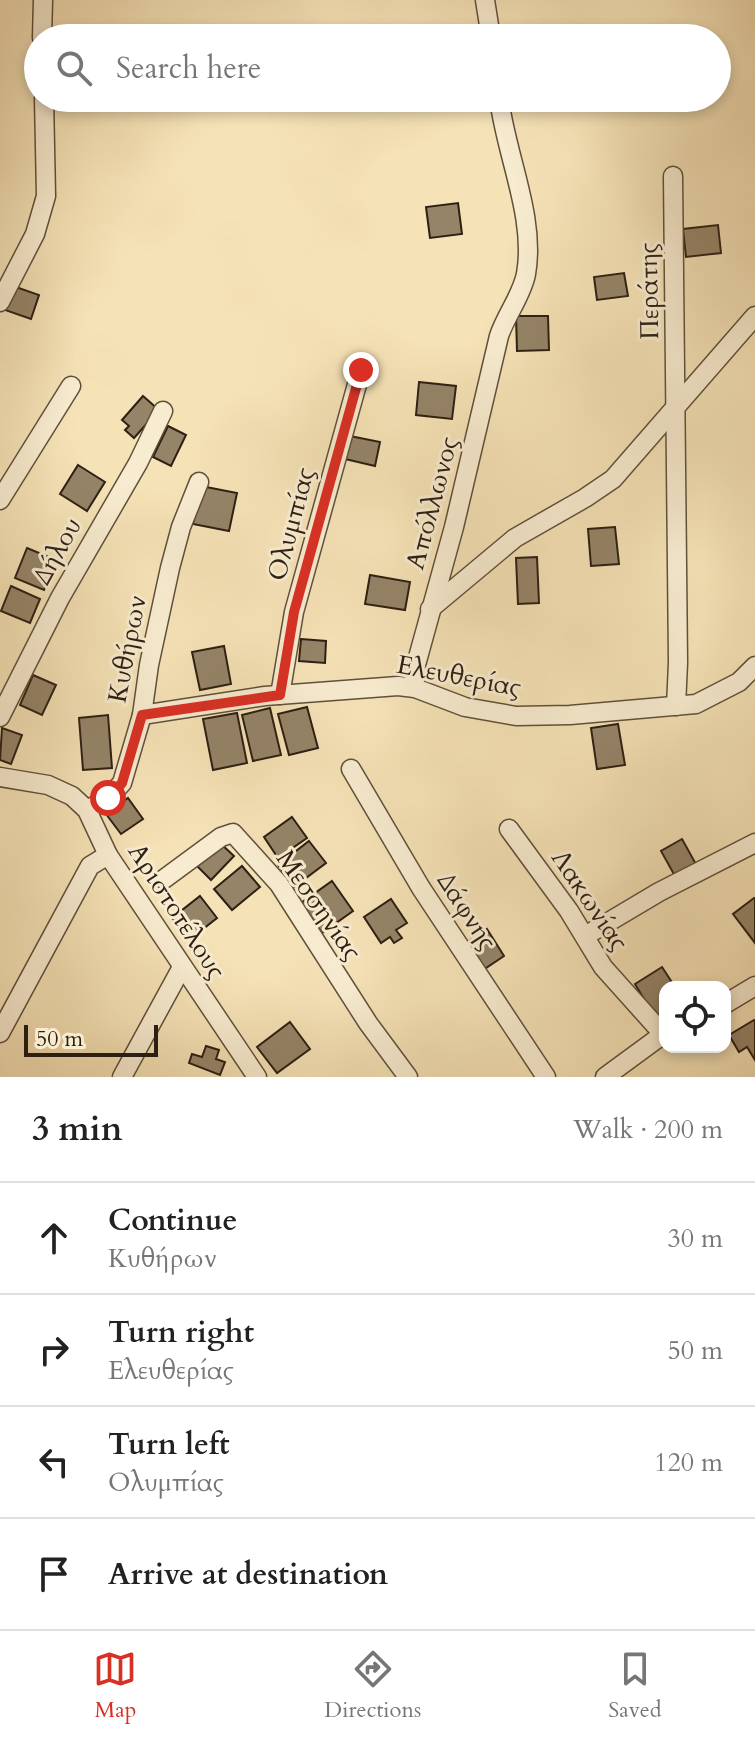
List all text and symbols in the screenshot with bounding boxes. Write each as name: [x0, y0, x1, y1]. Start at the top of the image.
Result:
search box: [24, 24, 731, 112]
icon: search: [52, 46, 96, 90]
text: Search here: [116, 48, 261, 89]
street label: Περάτης: [631, 242, 667, 340]
route end: [343, 352, 379, 388]
street label: Απόλλωνος: [397, 433, 467, 573]
street label: Ολυμπίας: [259, 463, 323, 585]
street label: Δήλου: [24, 511, 90, 591]
street label: Κυθήρων: [99, 592, 155, 706]
street label: Ελευθερίας: [394, 647, 524, 705]
route start: [90, 780, 126, 816]
street label: Αριστοτέλους: [120, 836, 234, 986]
street label: Λακωνίας: [543, 842, 637, 958]
street label: Μεσσηνίας: [268, 843, 370, 967]
street label: Δάφνης: [429, 865, 505, 957]
map controls: [659, 981, 731, 1053]
button: locate: [659, 981, 731, 1053]
scale bar: [24, 1021, 158, 1057]
text: 50 m: [36, 1024, 83, 1054]
text: 3 min: [32, 1106, 123, 1152]
text: Walk · 200 m: [573, 1112, 723, 1147]
text: Continue: [108, 1200, 237, 1241]
icon: ahead: [32, 1216, 76, 1260]
text: 30 m: [667, 1221, 723, 1256]
text: Κυθήρων: [108, 1241, 217, 1276]
text: Turn right: [108, 1312, 254, 1353]
icon: right: [32, 1328, 76, 1372]
text: 50 m: [667, 1333, 723, 1368]
text: Ελευθερίας: [108, 1353, 234, 1388]
text: Turn left: [108, 1424, 230, 1465]
icon: left: [32, 1440, 76, 1484]
text: 120 m: [654, 1445, 723, 1480]
text: Ολυμπίας: [108, 1465, 224, 1500]
icon: arrive: [32, 1552, 76, 1596]
text: Arrive at destination: [108, 1554, 388, 1595]
tab: Map: [93, 1647, 137, 1725]
tab: Directions: [324, 1647, 421, 1725]
tab: Saved: [608, 1647, 662, 1725]

